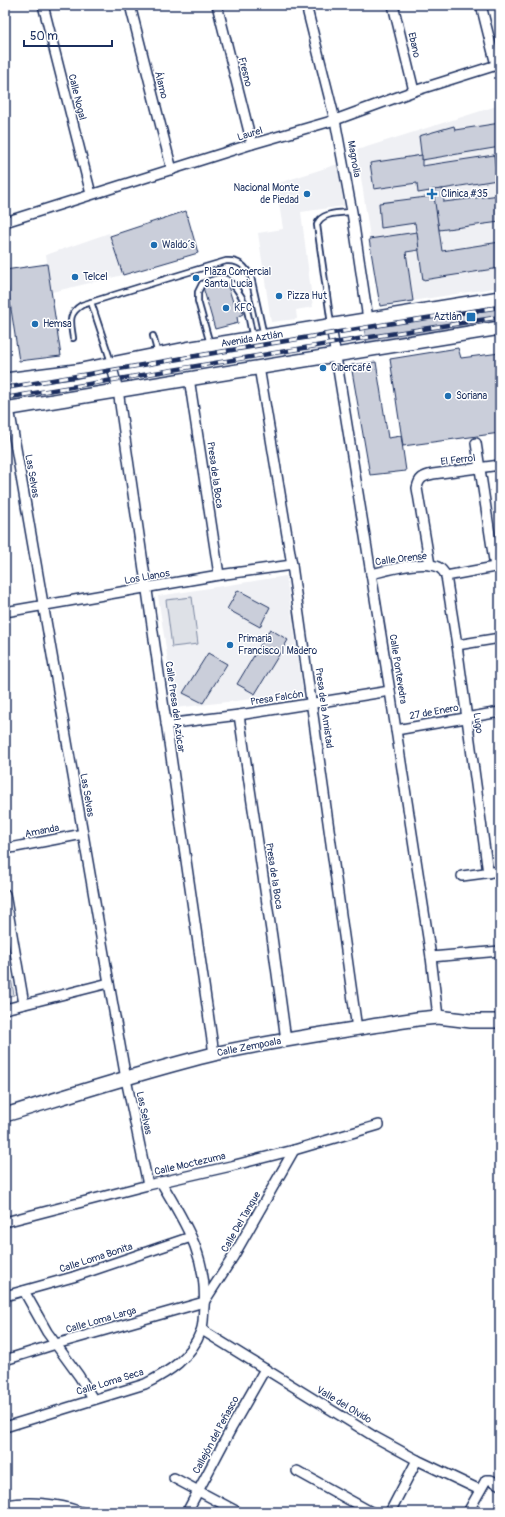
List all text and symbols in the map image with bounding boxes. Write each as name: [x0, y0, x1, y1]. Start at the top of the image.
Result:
scale bar: [24, 22, 112, 48]
text: 50 m: [30, 29, 58, 44]
street label: Ebano: [405, 31, 423, 59]
street label: Fresno: [236, 56, 255, 89]
street label: Álamo: [152, 70, 171, 101]
street label: Calle Nogal: [66, 73, 88, 121]
street label: Laurel: [236, 124, 264, 144]
street label: Magnolia: [345, 140, 363, 179]
place label: Nacional Monte de Piedad: [234, 182, 299, 206]
marker: Clinica #35: [426, 188, 438, 200]
place label: Clinica #35: [441, 188, 488, 200]
marker: Nacional Monte de Piedad: [302, 189, 312, 199]
place label: Waldo´s: [162, 239, 195, 251]
marker: Waldo´s: [149, 240, 159, 250]
place label: Plaza Comercial Santa Lucia: [204, 266, 271, 290]
place label: Telcel: [83, 271, 108, 283]
marker: Telcel: [70, 272, 80, 282]
marker: Plaza Comercial Santa Lucia: [191, 273, 201, 283]
place label: Pizza Hut: [287, 290, 328, 302]
marker: Pizza Hut: [274, 291, 284, 301]
place label: KFC: [234, 302, 252, 314]
marker: KFC: [221, 303, 231, 313]
place label: Aztlán: [434, 311, 462, 323]
marker: Aztlán: [465, 311, 477, 323]
place label: Hemsa: [43, 318, 72, 330]
marker: Hemsa: [30, 319, 40, 329]
street label: Avenida Aztlán: [220, 328, 284, 350]
place label: Cibercafé: [331, 362, 371, 374]
marker: Cibercafé: [318, 363, 328, 373]
place label: Soriana: [456, 390, 488, 402]
marker: Soriana: [443, 391, 453, 401]
street label: Presa de la Boca: [204, 441, 226, 509]
street label: El Ferrol: [440, 452, 476, 468]
street label: Las Selvas: [22, 453, 42, 499]
street label: Calle Orense: [374, 550, 428, 568]
street label: Los Llanos: [123, 567, 171, 587]
place label: Primaria Francisco I Madero: [238, 633, 318, 657]
street label: Calle Pontevedra: [387, 633, 409, 705]
marker: Primaria Francisco I Madero: [225, 640, 235, 650]
street label: Calle Presa del Azúcar: [163, 661, 187, 754]
street label: Presa de la Amistad: [312, 667, 336, 749]
street label: Presa Falcón: [250, 688, 305, 708]
street label: 27 de Enero: [408, 702, 460, 722]
street label: Lugo: [471, 712, 485, 735]
street label: Las Selvas: [77, 772, 97, 818]
street label: Amanda: [24, 822, 61, 840]
street label: Presa de la Boca: [263, 842, 285, 910]
street label: Calle Zempoala: [216, 1035, 282, 1059]
street label: Las Selvas: [134, 1090, 155, 1136]
street label: Calle Moctezuma: [153, 1150, 227, 1178]
street label: Calle Del Tanque: [219, 1189, 263, 1254]
street label: Calle Loma Bonita: [58, 1240, 134, 1275]
street label: Calle Loma Larga: [64, 1304, 138, 1336]
street label: Calle Loma Seca: [75, 1366, 145, 1398]
street label: Valle del Olvido: [314, 1384, 374, 1426]
street label: Callejón del Peñasco: [190, 1393, 242, 1476]

